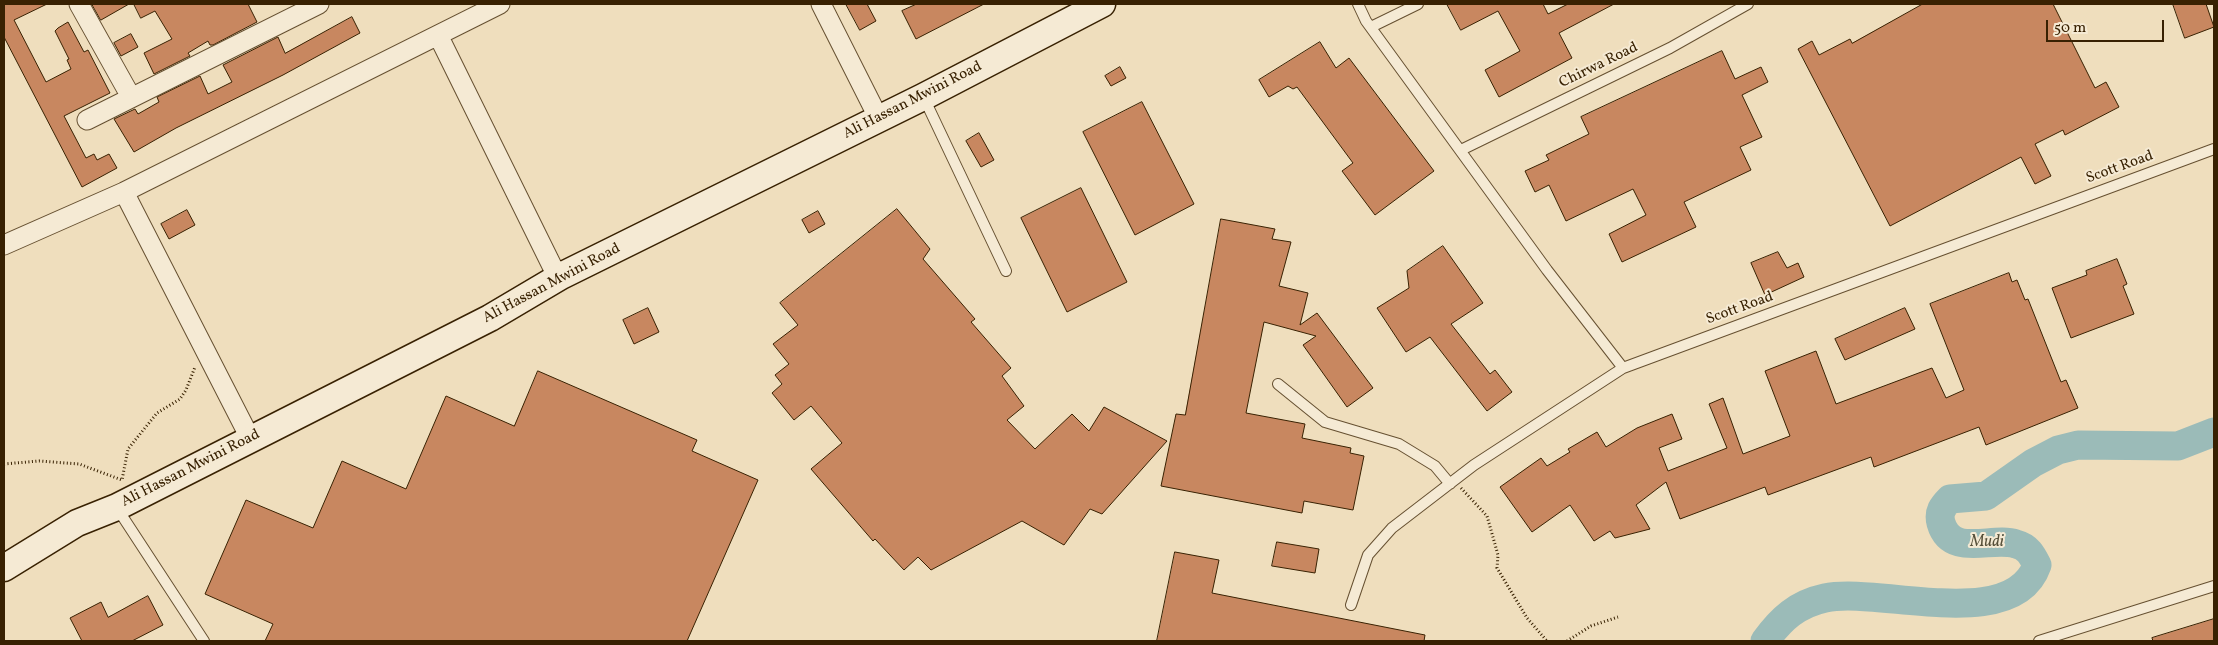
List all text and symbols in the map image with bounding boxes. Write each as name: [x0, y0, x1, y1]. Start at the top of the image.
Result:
scale bar: [2048, 10, 2166, 42]
text: 50 m: [2054, 18, 2086, 39]
street label: Chirwa Road: [1557, 39, 1641, 93]
street label: Ali Hassan Mwini Road: [841, 58, 985, 144]
street label: Scott Road: [2084, 148, 2156, 188]
street label: Ali Hassan Mwini Road: [480, 240, 624, 328]
street label: Scott Road: [1704, 289, 1776, 329]
street label: Ali Hassan Mwini Road: [119, 426, 263, 512]
water label: Mudi: [1970, 533, 2004, 553]

